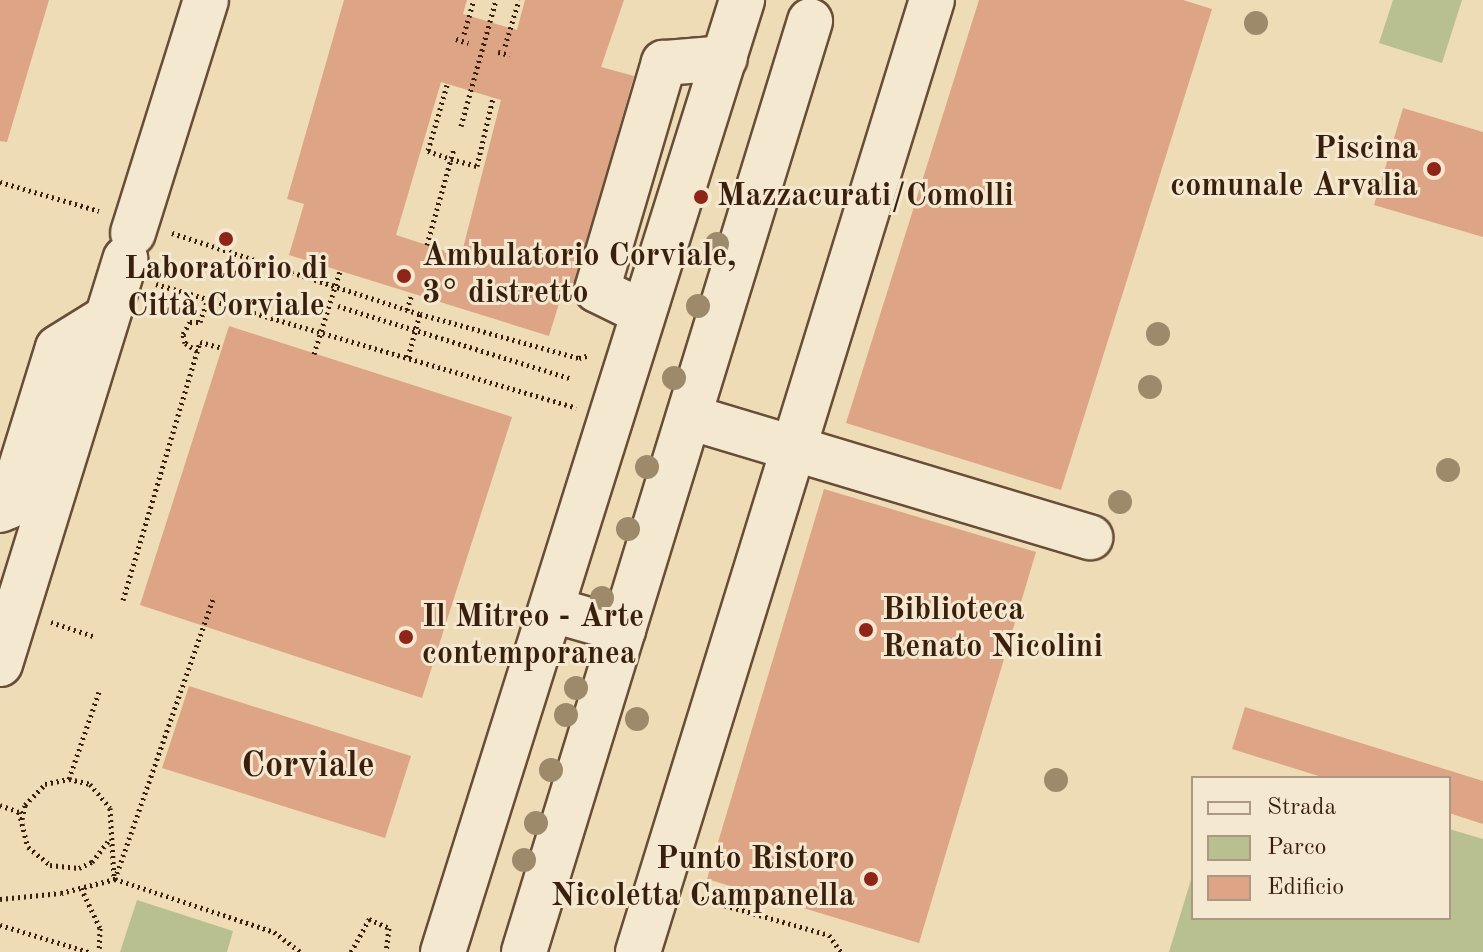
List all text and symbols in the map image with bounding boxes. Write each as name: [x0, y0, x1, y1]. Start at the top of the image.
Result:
place label: Piscina comunale Arvalia: [1170, 132, 1418, 207]
marker: Piscina comunale Arvalia: [1425, 160, 1443, 178]
place label: Mazzacurati/Comolli: [717, 178, 1014, 216]
marker: Mazzacurati/Comolli: [692, 188, 710, 206]
marker: Laboratorio di Città Corviale: [217, 230, 235, 248]
place label: Ambulatorio Corviale, 3° distretto: [422, 239, 736, 314]
place label: Laboratorio di Città Corviale: [124, 252, 328, 327]
marker: Ambulatorio Corviale, 3° distretto: [393, 265, 415, 287]
place label: Biblioteca Renato Nicolini: [882, 593, 1103, 668]
place label: Il Mitreo - Arte contemporanea: [422, 600, 644, 675]
marker: Biblioteca Renato Nicolini: [857, 621, 875, 639]
marker: Il Mitreo - Arte contemporanea: [397, 628, 415, 646]
district label: Corviale: [241, 746, 375, 790]
legend: [1191, 776, 1451, 920]
text: Strada: [1267, 796, 1336, 820]
text: Parco: [1267, 836, 1326, 860]
place label: Punto Ristoro Nicoletta Campanella: [551, 842, 855, 917]
marker: Punto Ristoro Nicoletta Campanella: [862, 870, 880, 888]
text: Edificio: [1267, 876, 1344, 900]

